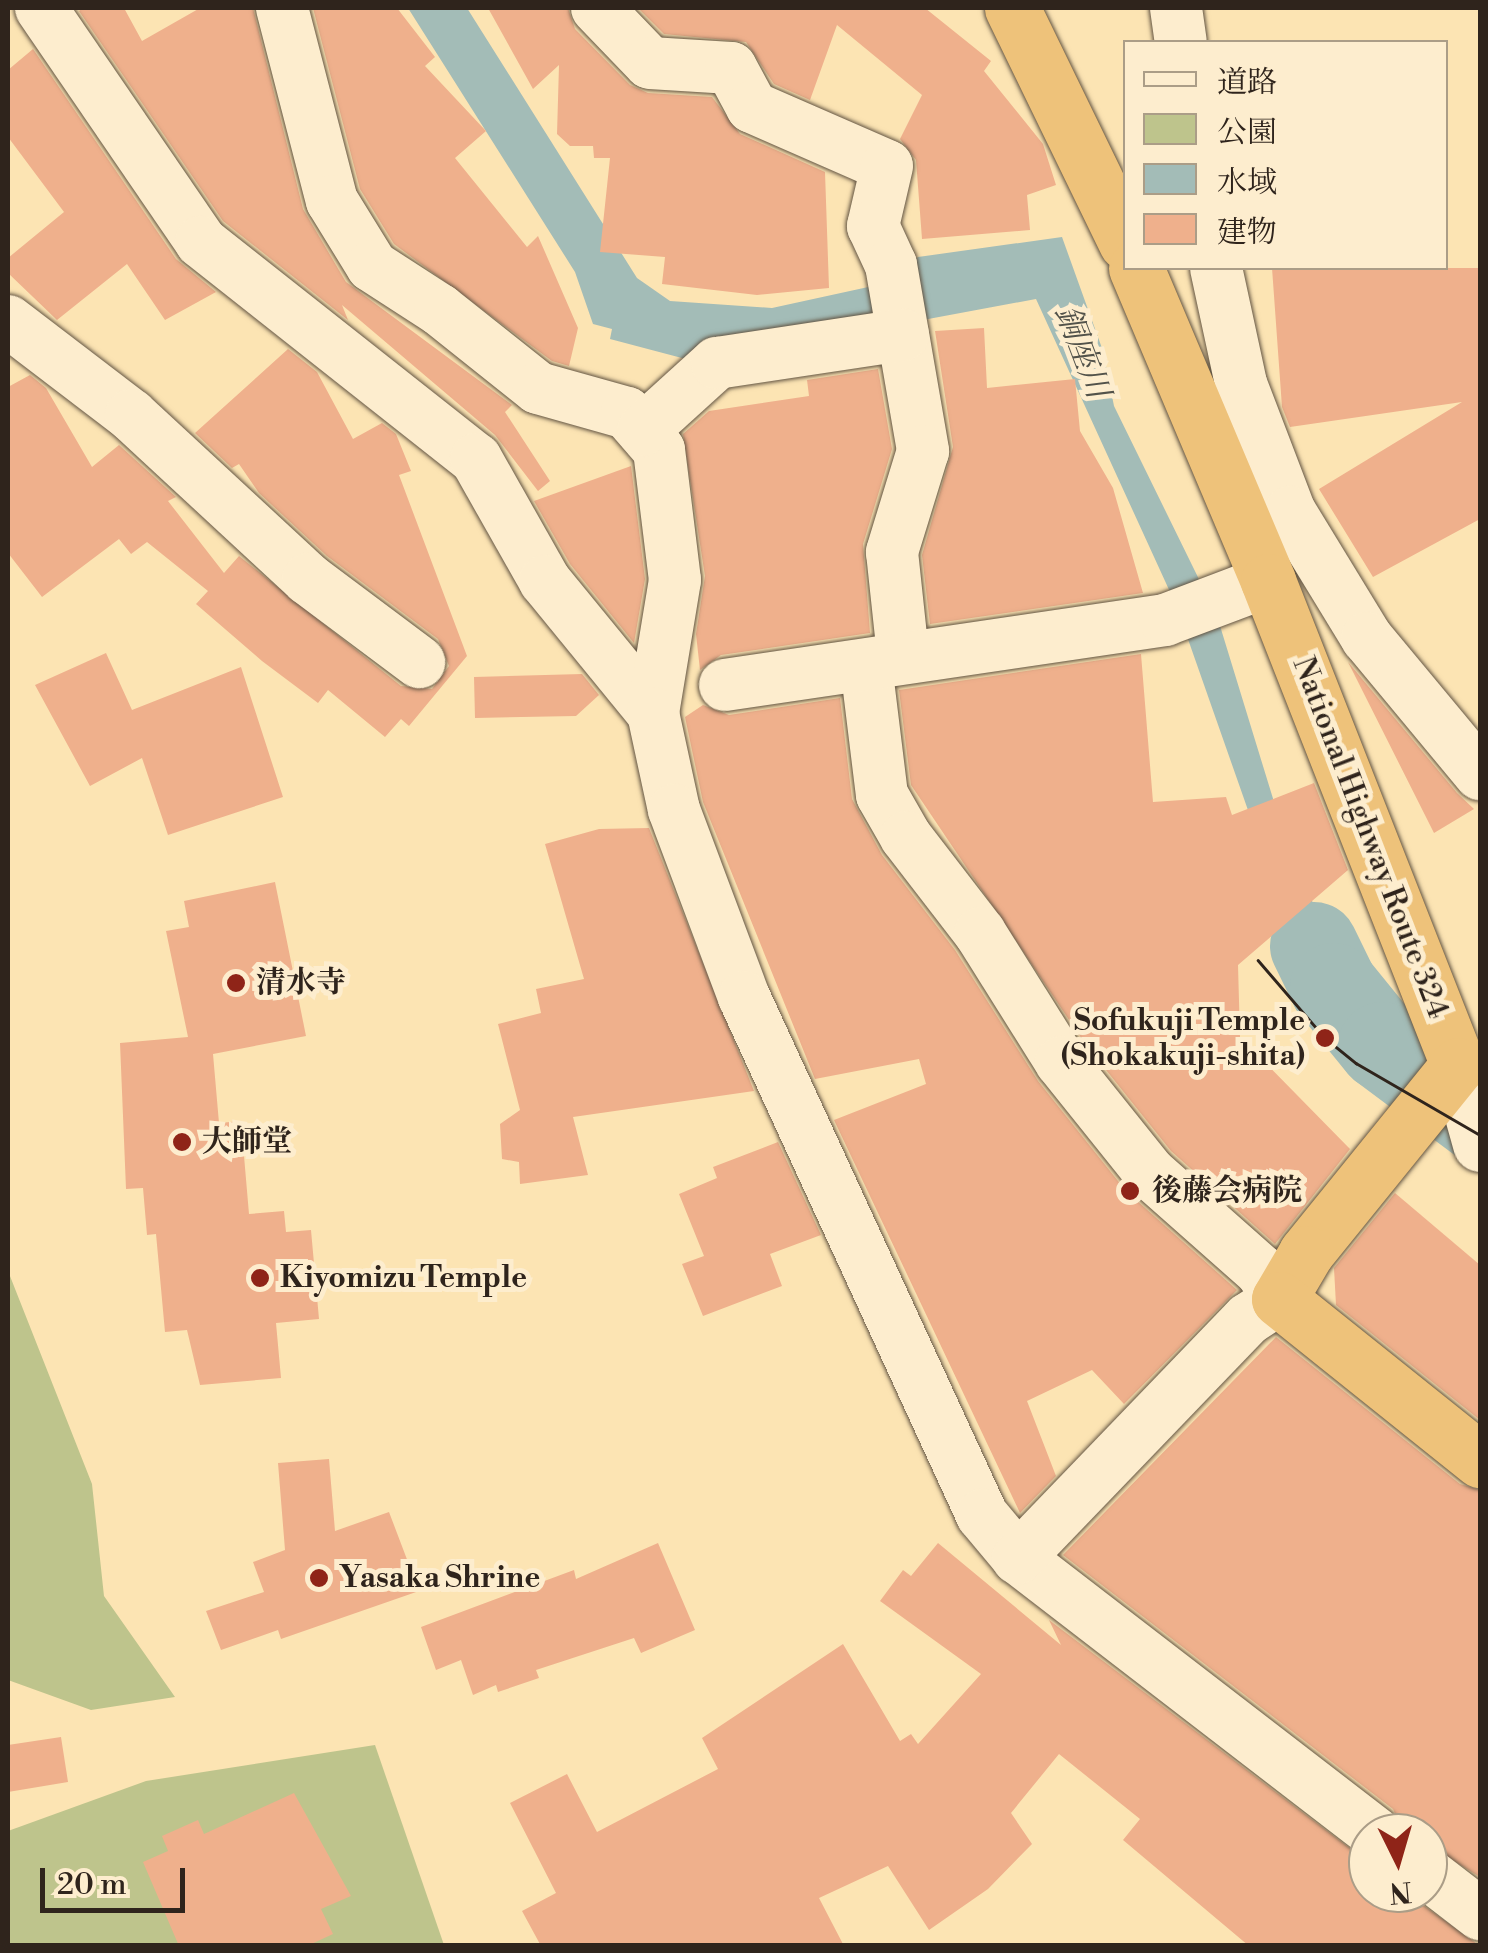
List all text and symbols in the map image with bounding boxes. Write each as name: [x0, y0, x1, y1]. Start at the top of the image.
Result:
legend: [1123, 40, 1448, 270]
text: 道路: [1217, 64, 1277, 102]
text: 公園: [1217, 114, 1277, 152]
text: 水域: [1217, 164, 1277, 202]
text: 建物: [1217, 214, 1277, 252]
water label: 銅座川: [1047, 300, 1117, 404]
street label: National Highway Route 324: [1284, 652, 1456, 1024]
place label: 清水寺: [256, 965, 346, 1001]
marker: 清水寺: [225, 972, 247, 994]
place label: Sofukuji Temple (Shokakuji-shita): [1061, 1003, 1305, 1074]
marker: Sofukuji Temple (Shokakuji-shita): [1314, 1027, 1336, 1049]
place label: 大師堂: [202, 1124, 292, 1160]
marker: 大師堂: [171, 1131, 193, 1153]
place label: 後藤会病院: [1152, 1173, 1302, 1209]
marker: 後藤会病院: [1117, 1178, 1143, 1204]
place label: Kiyomizu Temple: [280, 1260, 527, 1296]
marker: Kiyomizu Temple: [249, 1267, 271, 1289]
place label: Yasaka Shrine: [339, 1560, 540, 1596]
marker: Yasaka Shrine: [308, 1567, 330, 1589]
north arrow: [1348, 1813, 1448, 1913]
scale bar: [45, 1848, 190, 1910]
text: 20 m: [57, 1866, 126, 1904]
text: N: [1388, 1873, 1413, 1910]

